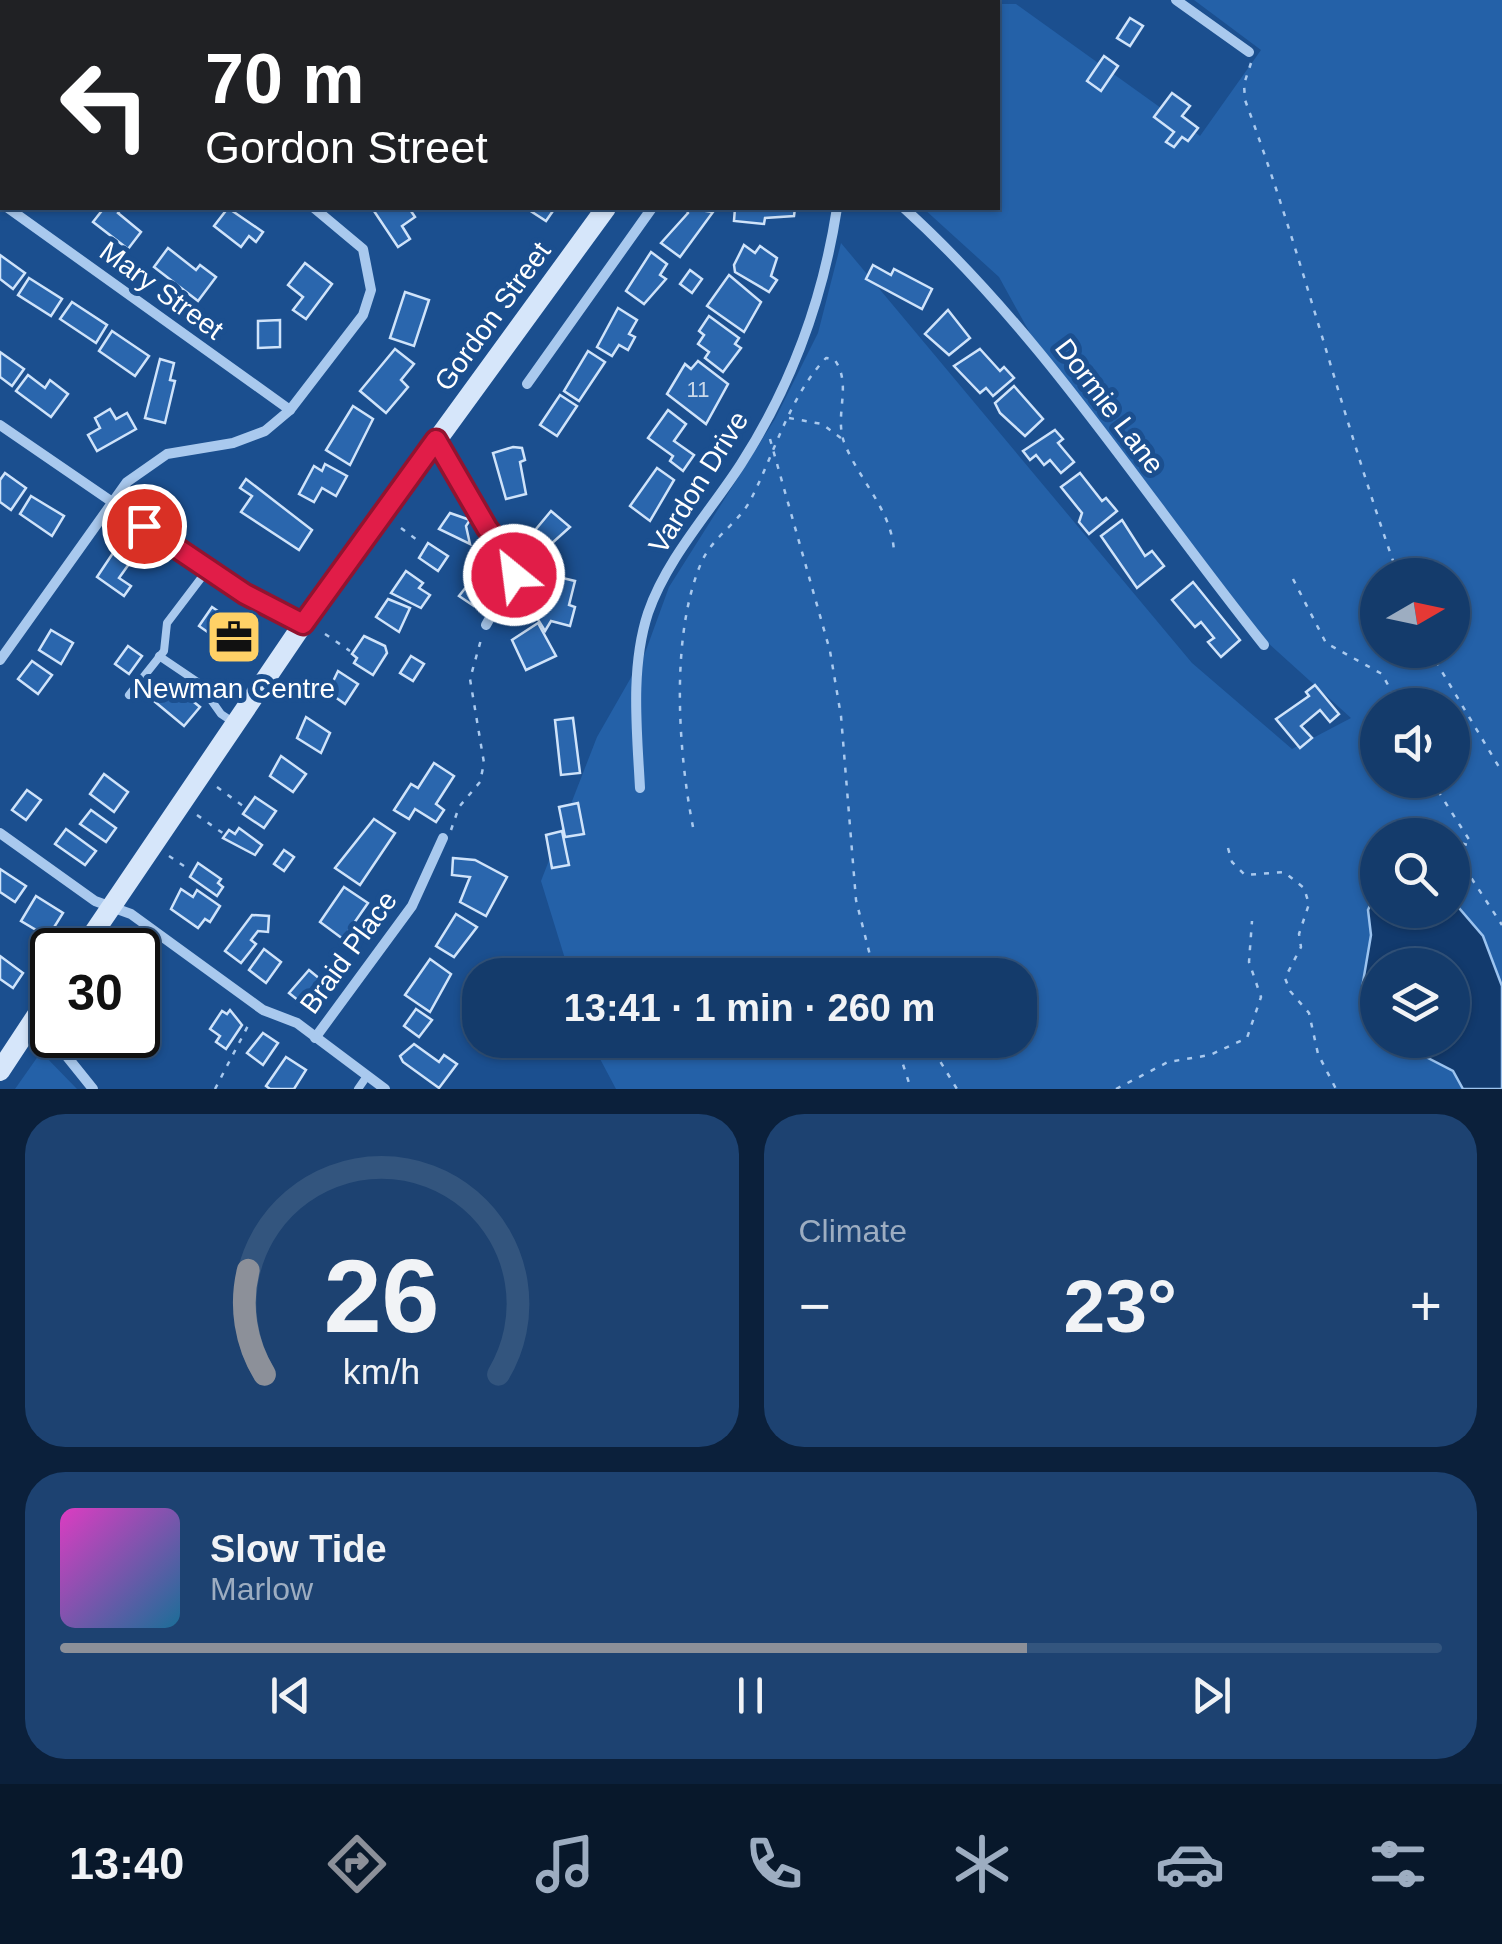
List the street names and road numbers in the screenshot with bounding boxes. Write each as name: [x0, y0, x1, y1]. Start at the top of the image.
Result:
street label: Mary Street: [94, 235, 230, 346]
street label: Gordon Street: [428, 236, 557, 397]
street label: Dormie Lane: [1049, 333, 1170, 480]
street label: Vardon Drive: [643, 406, 754, 559]
street label: Braid Place: [294, 885, 403, 1019]

